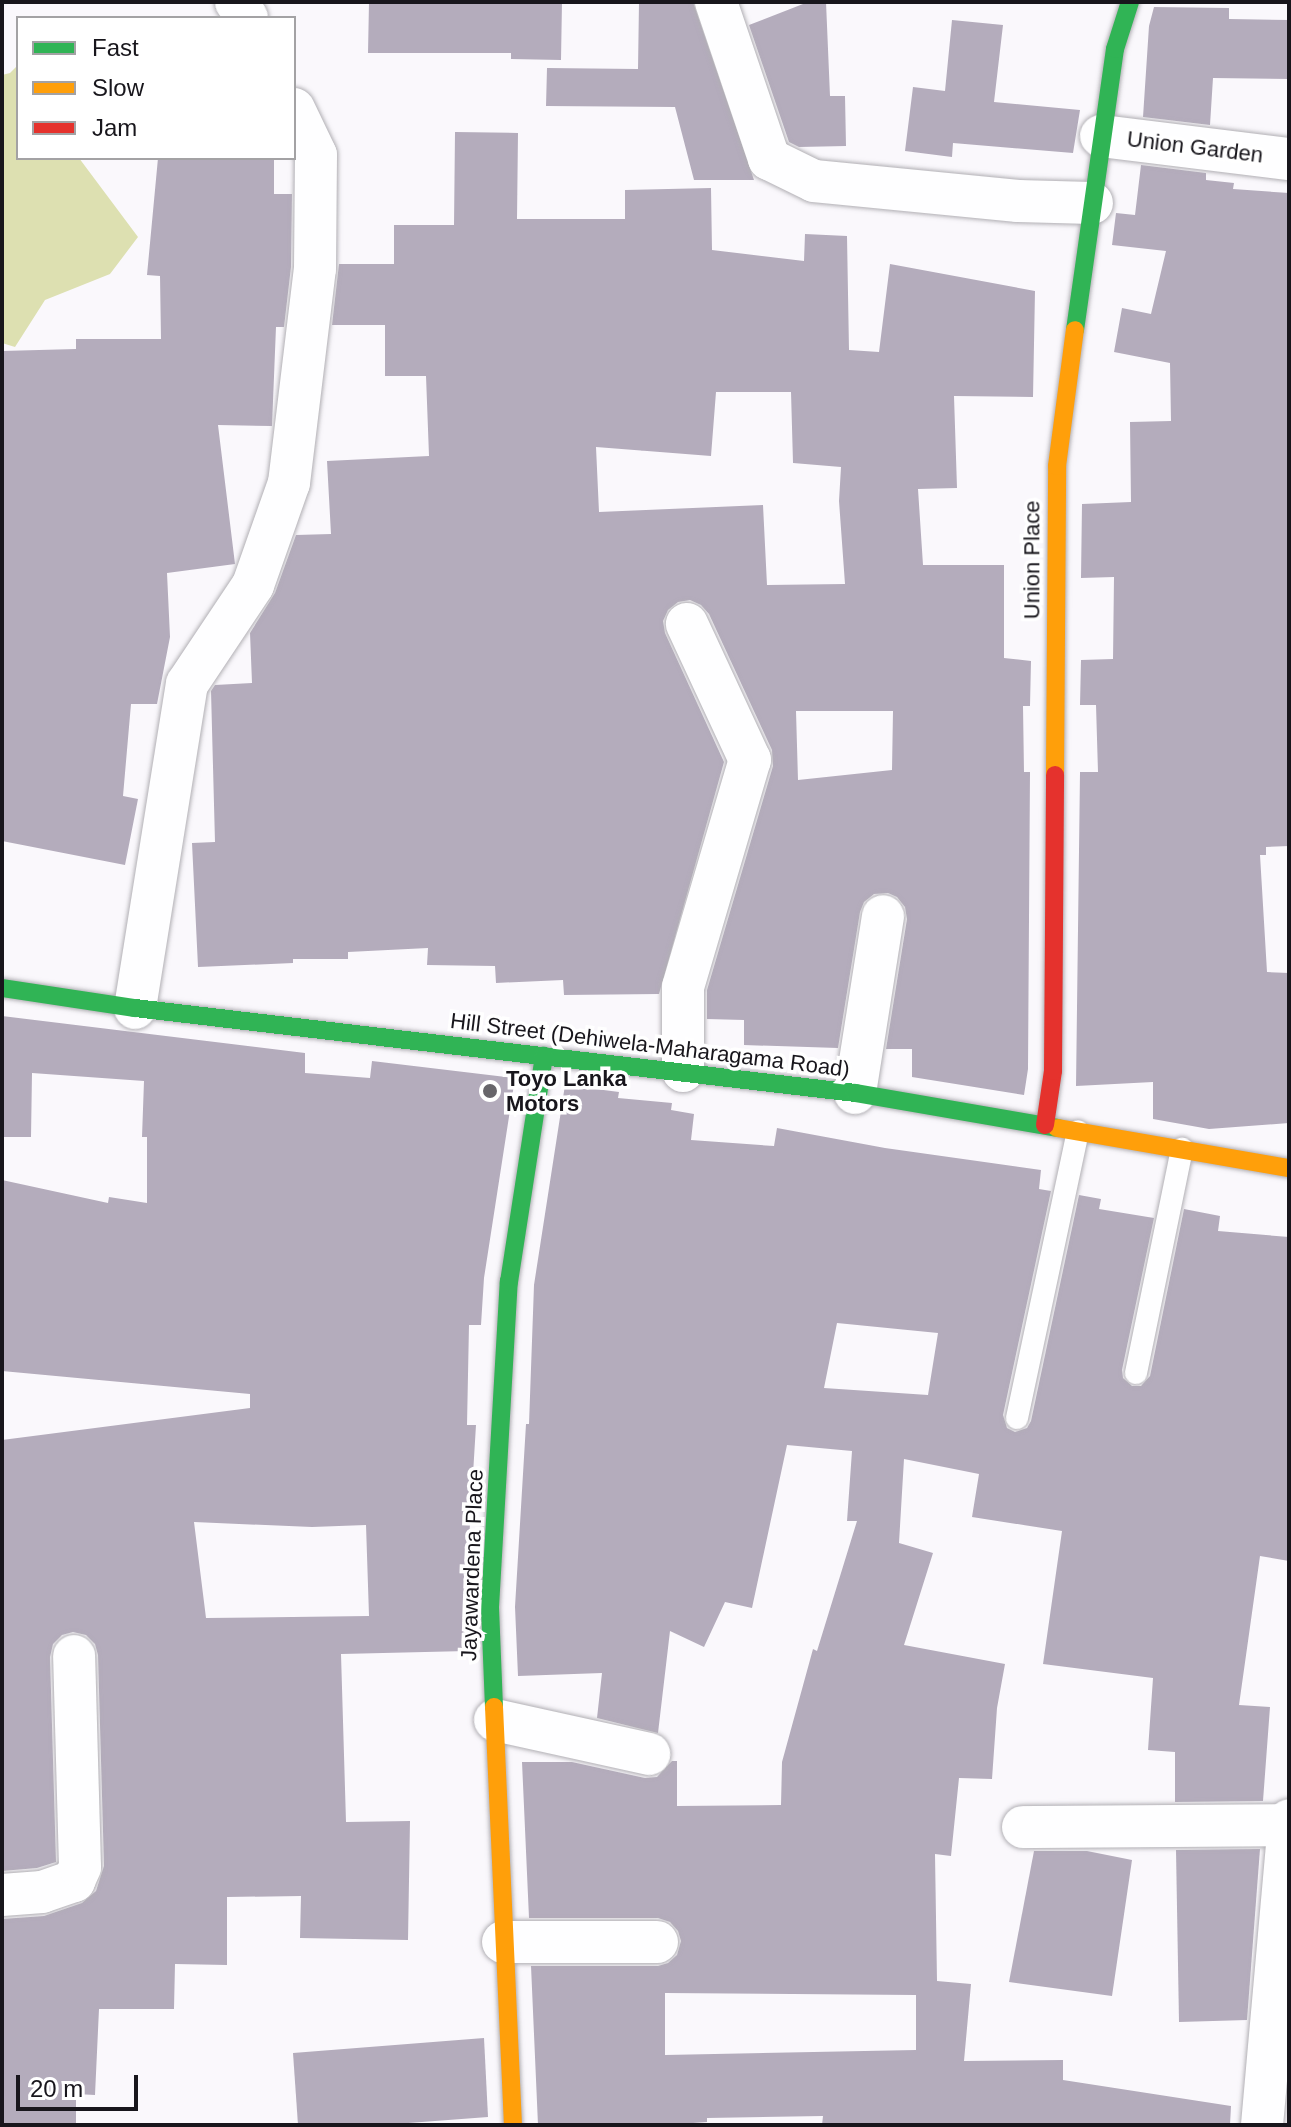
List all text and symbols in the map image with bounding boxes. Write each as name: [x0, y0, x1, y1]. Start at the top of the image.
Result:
legend: [16, 16, 296, 160]
text: Fast: [92, 34, 139, 61]
text: Slow: [92, 74, 144, 101]
text: Jam: [92, 114, 137, 141]
street label: Union Garden: [1125, 126, 1265, 168]
street label: Union Place: [1019, 501, 1045, 619]
street label: Hill Street (Dehiwela-Maharagama Road): [449, 1007, 851, 1083]
place label: Toyo Lanka Motors: [506, 1065, 627, 1116]
marker: Toyo Lanka Motors: [481, 1082, 499, 1100]
street label: Jayawardena Place: [455, 1469, 489, 1661]
scale bar: [20, 2059, 142, 2109]
text: 20 m: [30, 2075, 83, 2102]

